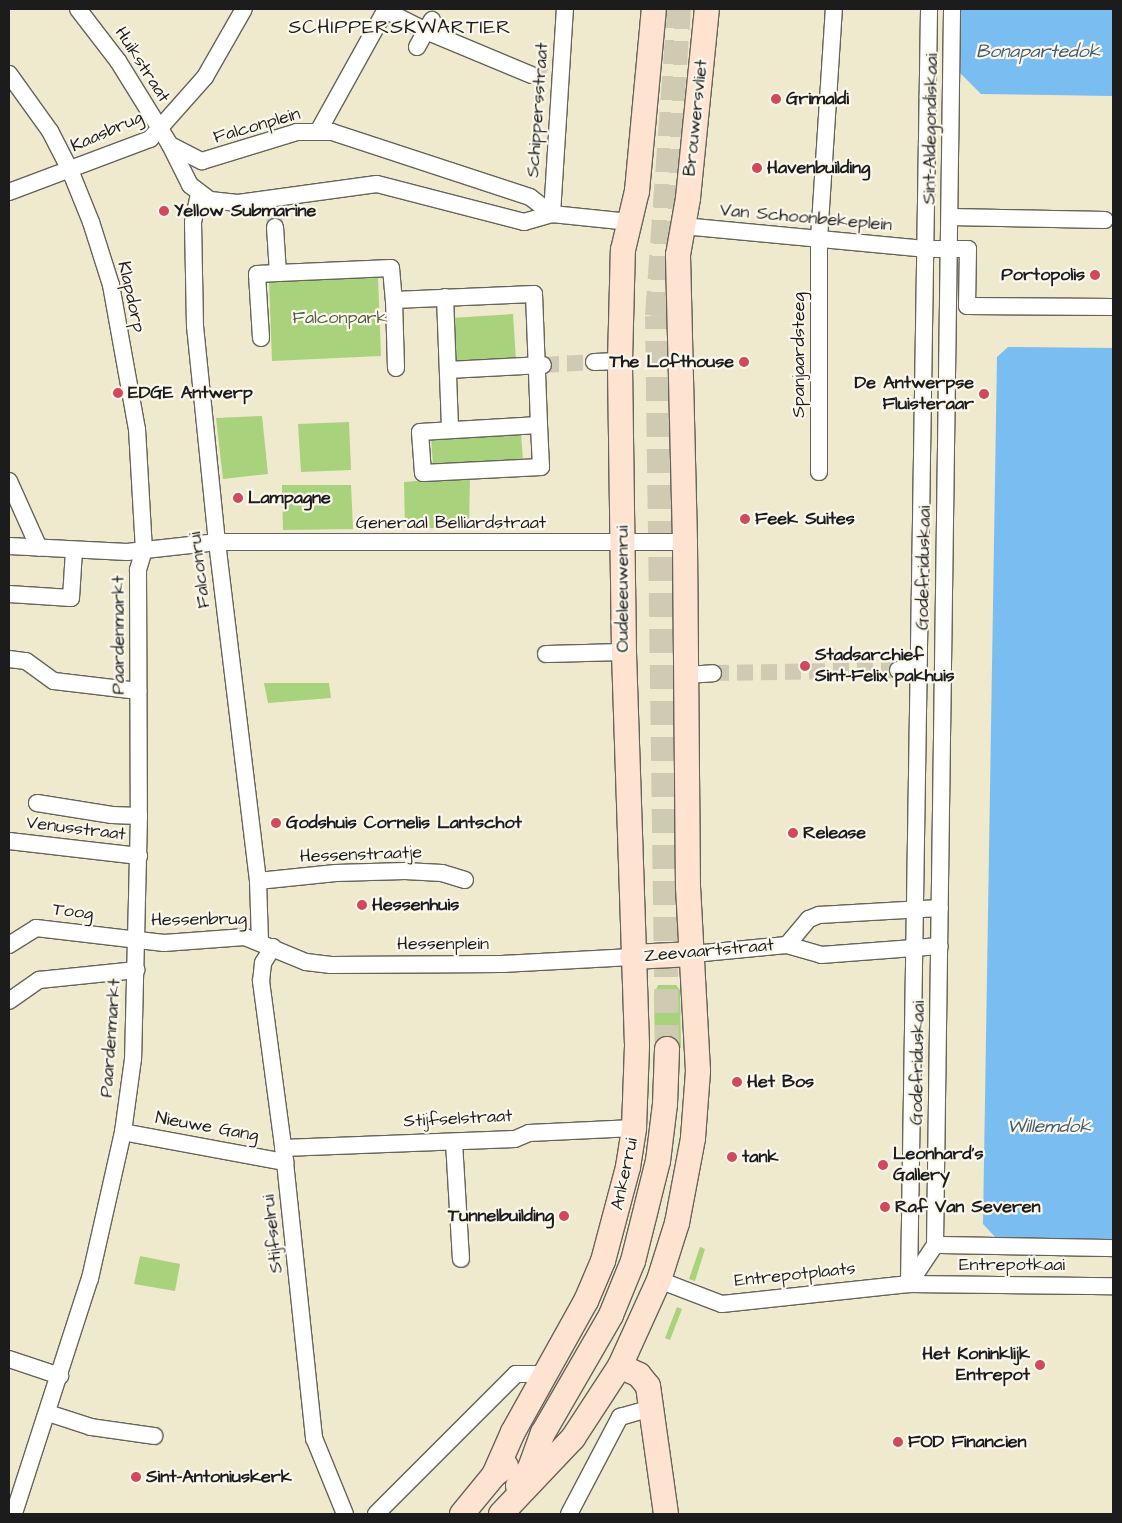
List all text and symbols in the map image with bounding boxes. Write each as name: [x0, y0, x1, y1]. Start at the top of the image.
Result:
district label: SCHIPPERSKWARTIER: [286, 15, 514, 39]
street label: Huikstraat: [110, 23, 174, 107]
water label: Bonapartedok: [976, 41, 1100, 63]
street label: Schippersstraat: [523, 42, 553, 178]
street label: Sint-Aldegondiskaai: [919, 53, 943, 205]
street label: Brouwersvliet: [679, 59, 713, 177]
place label: Grimaldi: [786, 88, 849, 110]
marker: Grimaldi: [770, 93, 782, 105]
street label: Falconplein: [211, 103, 303, 149]
street label: Kaasbrug: [68, 107, 146, 157]
place label: Havenbuilding: [767, 157, 870, 179]
marker: Havenbuilding: [751, 162, 763, 174]
place label: Yellow Submarine: [174, 200, 316, 222]
street label: Van Schoonbekeplein: [719, 200, 893, 236]
marker: Yellow Submarine: [158, 205, 170, 217]
street label: Klapdorp: [112, 259, 150, 335]
place label: Portopolis: [1001, 264, 1085, 286]
marker: Portopolis: [1089, 269, 1101, 281]
street label: Spanjaardsteeg: [788, 292, 810, 418]
park label: Falconpark: [292, 307, 388, 329]
place label: The Lofthouse: [609, 351, 734, 373]
marker: The Lofthouse: [738, 356, 750, 368]
place label: De Antwerpse Fluisteraar: [855, 373, 974, 416]
place label: EDGE Antwerp: [128, 382, 253, 404]
marker: EDGE Antwerp: [112, 387, 124, 399]
marker: De Antwerpse Fluisteraar: [978, 388, 990, 400]
place label: Lampagne: [248, 487, 331, 509]
marker: Lampagne: [232, 492, 244, 504]
street label: Godefriduskaai: [912, 506, 936, 630]
place label: Feek Suites: [755, 508, 855, 530]
street label: Generaal Belliardstraat: [356, 512, 546, 534]
marker: Feek Suites: [739, 513, 751, 525]
street label: Oudeleeuwenrui: [612, 526, 634, 652]
street label: Falconrui: [185, 531, 215, 609]
street label: Paardenmarkt: [108, 575, 130, 695]
place label: Stadsarchief Sint-Felix pakhuis: [815, 645, 955, 688]
marker: Stadsarchief Sint-Felix pakhuis: [799, 660, 811, 672]
street label: Venusstraat: [25, 812, 127, 846]
place label: Godshuis Cornelis Lantschot: [286, 812, 522, 834]
marker: Godshuis Cornelis Lantschot: [270, 817, 282, 829]
place label: Release: [803, 822, 866, 844]
marker: Release: [787, 827, 799, 839]
street label: Hessenstraatje: [300, 842, 422, 868]
place label: Hessenhuis: [372, 894, 459, 916]
street label: Toog: [51, 899, 95, 925]
marker: Hessenhuis: [356, 899, 368, 911]
street label: Hessenbrug: [151, 908, 247, 932]
street label: Hessenplein: [397, 933, 489, 955]
street label: Zeevaartstraat: [643, 935, 775, 967]
street label: Paardenmarkt: [96, 978, 126, 1098]
street label: Godefriduskaai: [906, 1001, 930, 1125]
place label: Het Bos: [747, 1071, 814, 1093]
marker: Het Bos: [731, 1076, 743, 1088]
street label: Stijfselstraat: [403, 1105, 513, 1133]
street label: Nieuwe Gang: [154, 1107, 260, 1147]
water label: Willemdok: [1007, 1116, 1091, 1138]
street label: Ankerrui: [607, 1136, 643, 1212]
place label: Leonhard's Gallery: [893, 1144, 984, 1186]
place label: tank: [742, 1146, 778, 1168]
marker: tank: [726, 1151, 738, 1163]
marker: Leonhard's Gallery: [877, 1159, 889, 1171]
street label: Stijfselrui: [258, 1194, 288, 1274]
place label: Raf Van Severen: [895, 1196, 1041, 1218]
marker: Raf Van Severen: [879, 1201, 891, 1213]
place label: Tunnelbuilding: [448, 1205, 554, 1227]
marker: Tunnelbuilding: [558, 1210, 570, 1222]
street label: Entrepotkaai: [959, 1254, 1065, 1276]
street label: Entrepotplaats: [733, 1258, 857, 1292]
place label: Het Koninklijk Entrepot: [922, 1344, 1030, 1386]
marker: Het Koninklijk Entrepot: [1034, 1359, 1046, 1371]
place label: FOD Financien: [908, 1431, 1027, 1453]
marker: FOD Financien: [892, 1436, 904, 1448]
place label: Sint-Antoniuskerk: [146, 1466, 292, 1488]
marker: Sint-Antoniuskerk: [130, 1471, 142, 1483]

